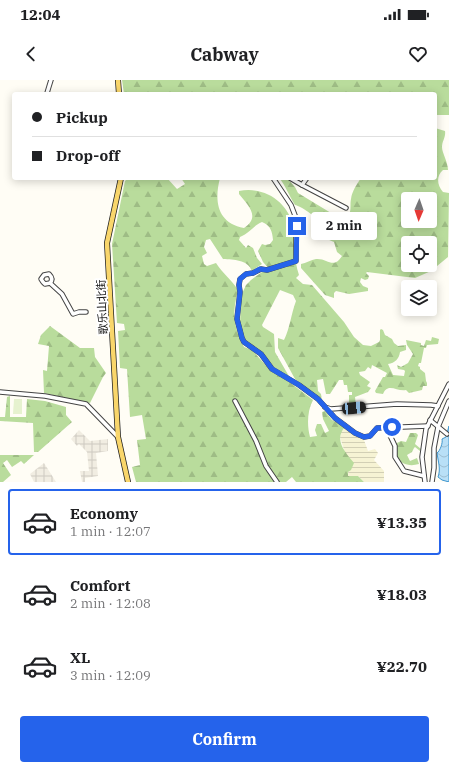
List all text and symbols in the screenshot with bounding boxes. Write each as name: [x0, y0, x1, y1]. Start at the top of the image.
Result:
text: 12:04: [20, 5, 61, 24]
icon: back: [20, 43, 42, 65]
text: Cabway: [190, 43, 259, 66]
icon: heart: [407, 43, 429, 65]
text: Pickup: [56, 108, 108, 127]
text: Drop-off: [56, 146, 120, 165]
north arrow: [401, 192, 437, 228]
map controls: [401, 192, 437, 316]
callout: 2 min: [311, 212, 377, 240]
route end: [288, 217, 306, 235]
text: 2 min: [326, 217, 362, 234]
button: locate: [401, 236, 437, 272]
street label: 歌乐山北街: [94, 279, 110, 335]
button: layers: [401, 280, 437, 316]
car: [342, 401, 366, 415]
route start: [383, 418, 401, 436]
icon: car: [22, 504, 58, 540]
text: Economy: [70, 504, 138, 523]
text: ¥13.35: [377, 513, 427, 532]
text: 1 min · 12:07: [70, 523, 151, 540]
icon: car: [22, 576, 58, 612]
text: Comfort: [70, 576, 130, 595]
text: ¥18.03: [377, 585, 427, 604]
text: 2 min · 12:08: [70, 595, 151, 612]
icon: car: [22, 648, 58, 684]
text: XL: [70, 648, 90, 667]
text: ¥22.70: [377, 657, 427, 676]
text: 3 min · 12:09: [70, 667, 151, 684]
button: Confirm: [20, 716, 429, 762]

